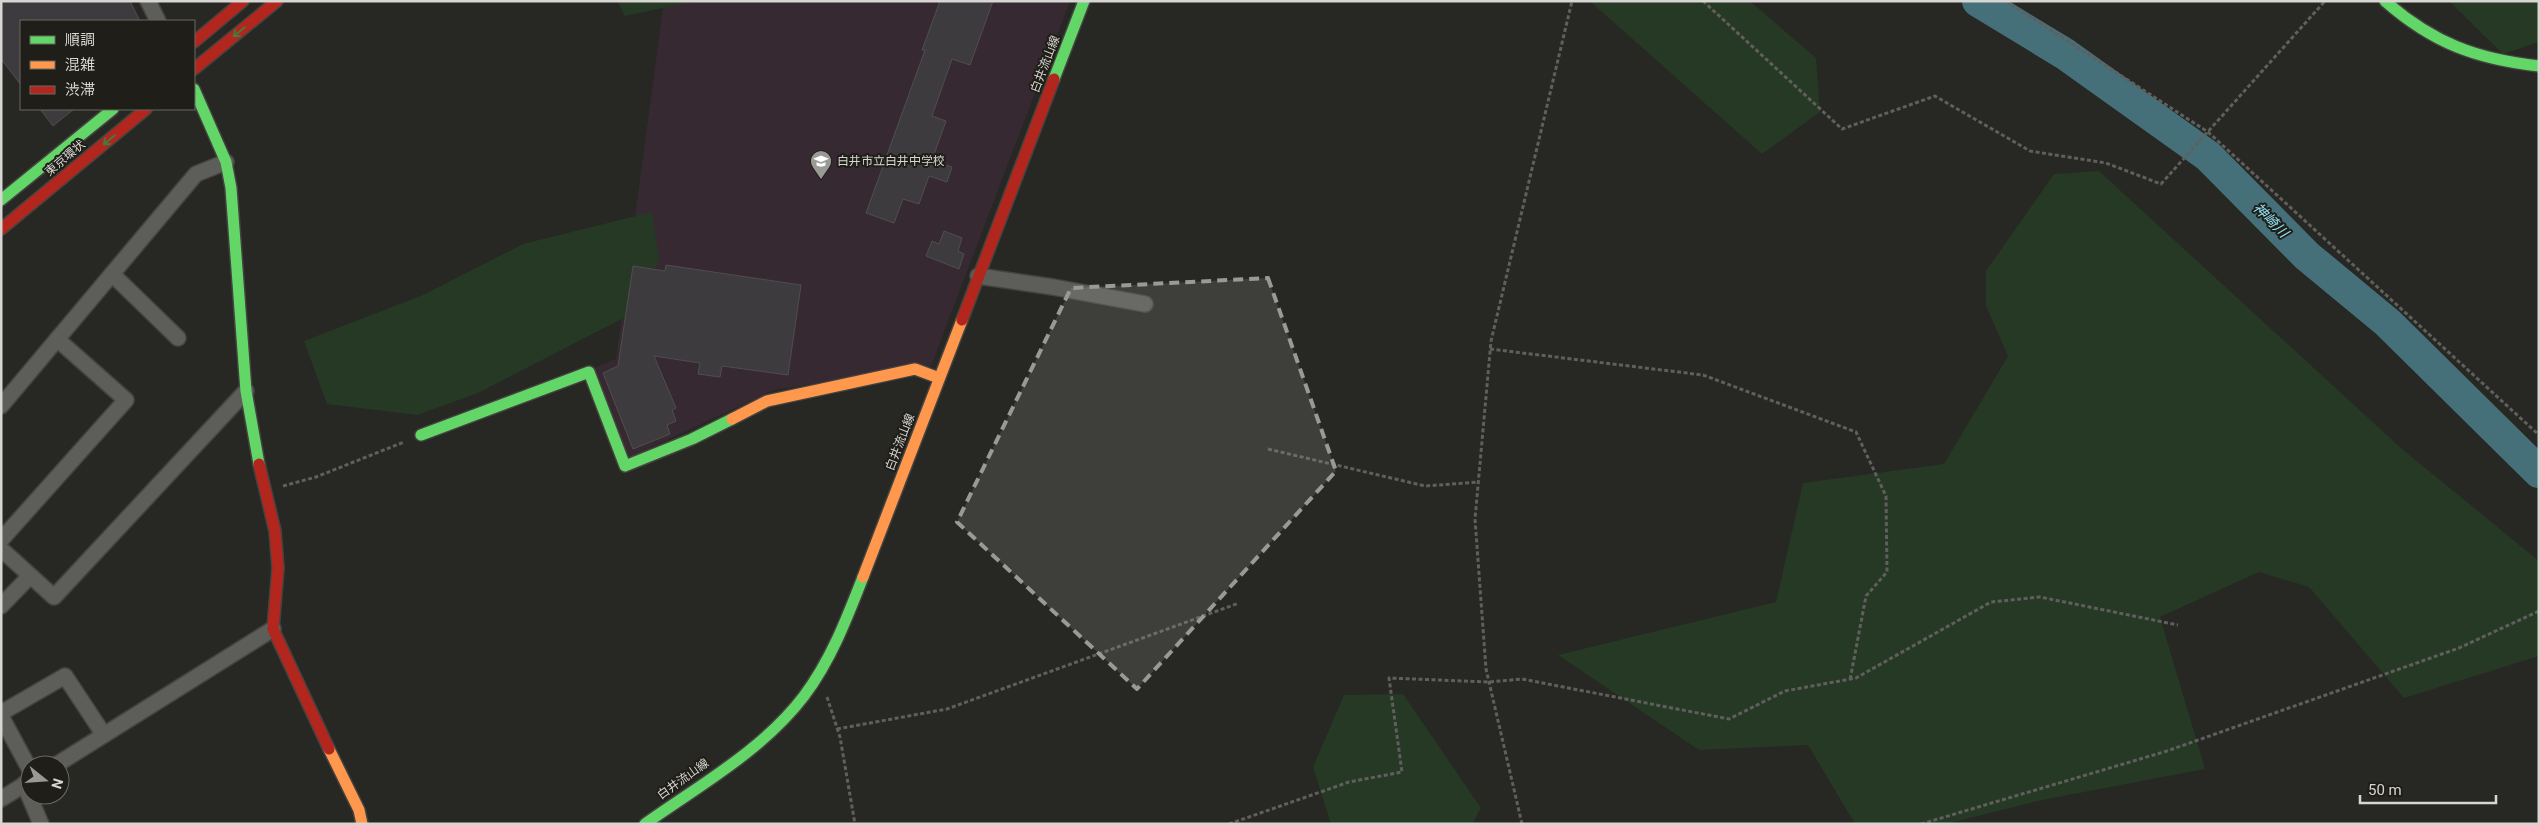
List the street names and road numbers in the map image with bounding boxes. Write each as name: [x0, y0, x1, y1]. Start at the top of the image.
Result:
street label: 白井流山線: [1028, 33, 1062, 95]
street label: 東京環状: [42, 137, 88, 179]
street label: 白井流山線: [883, 411, 917, 473]
street label: 白井流山線: [655, 756, 711, 802]

